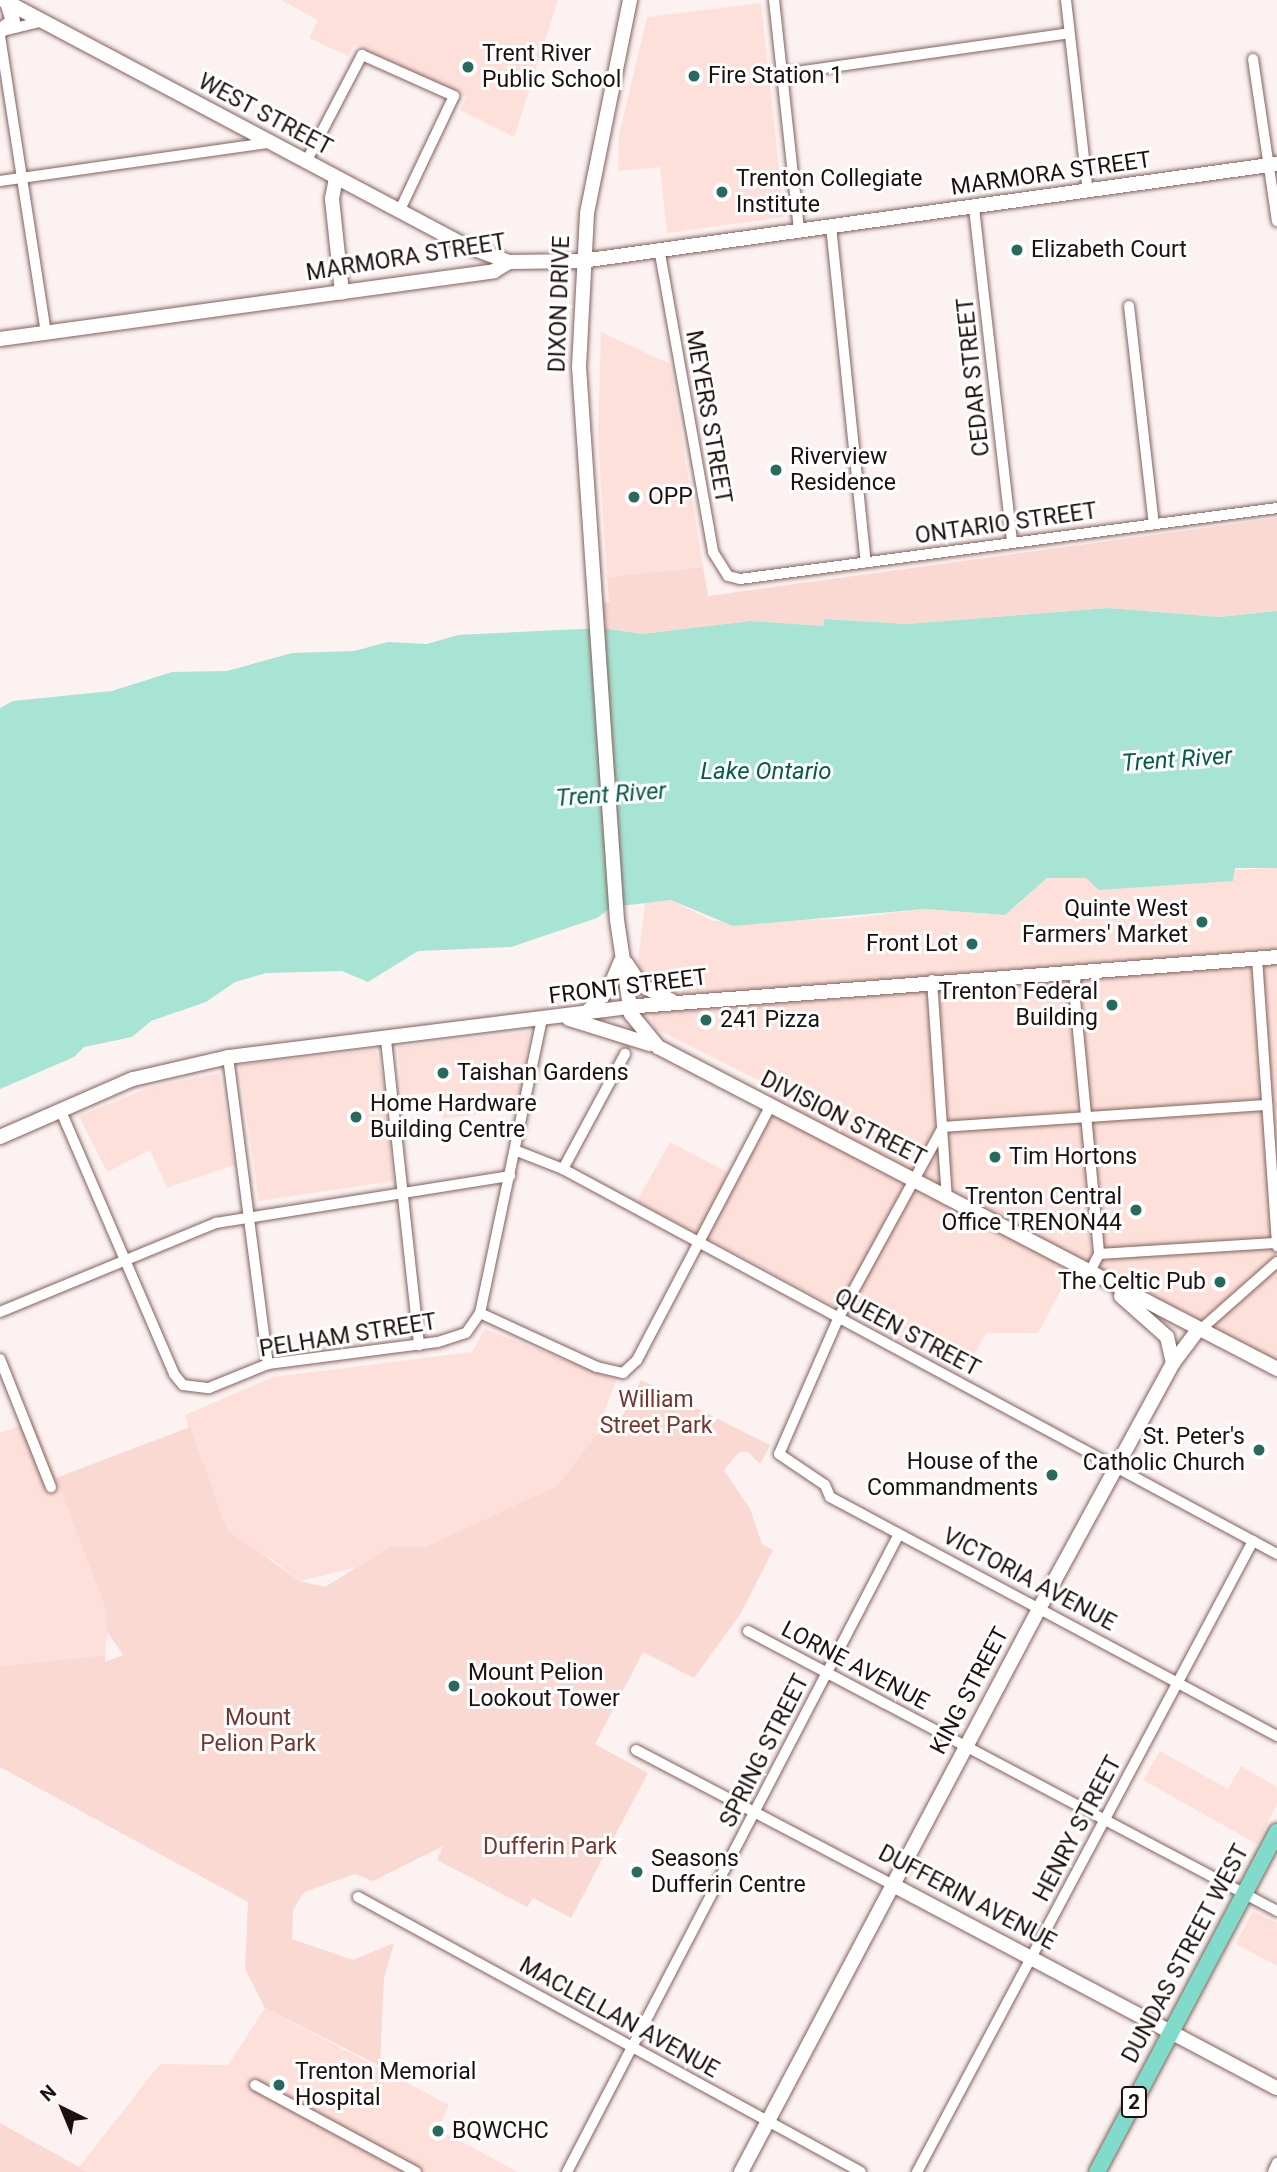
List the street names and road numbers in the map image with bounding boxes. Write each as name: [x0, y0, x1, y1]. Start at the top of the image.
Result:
street label: WEST STREET: [193, 68, 337, 162]
street label: MARMORA STREET: [949, 146, 1153, 202]
street label: MARMORA STREET: [304, 229, 508, 287]
street label: DIXON DRIVE: [544, 235, 576, 373]
street label: CEDAR STREET: [952, 296, 996, 458]
street label: MEYERS STREET: [679, 328, 737, 506]
street label: ONTARIO STREET: [913, 498, 1099, 550]
street label: FRONT STREET: [547, 964, 709, 1010]
street label: DIVISION STREET: [756, 1065, 930, 1173]
street label: QUEEN STREET: [830, 1283, 984, 1383]
street label: PELHAM STREET: [257, 1308, 439, 1364]
street label: VICTORIA AVENUE: [938, 1523, 1120, 1637]
street label: LORNE AVENUE: [777, 1616, 933, 1716]
street label: KING STREET: [925, 1623, 1015, 1759]
street label: SPRING STREET: [715, 1670, 815, 1832]
street label: HENRY STREET: [1028, 1752, 1128, 1906]
street label: DUFFERIN AVENUE: [873, 1840, 1061, 1956]
street label: DUNDAS STREET WEST: [1117, 1840, 1255, 2068]
street label: MACLELLAN AVENUE: [514, 1952, 724, 2084]
road number: 2: [1120, 2084, 1148, 2120]

